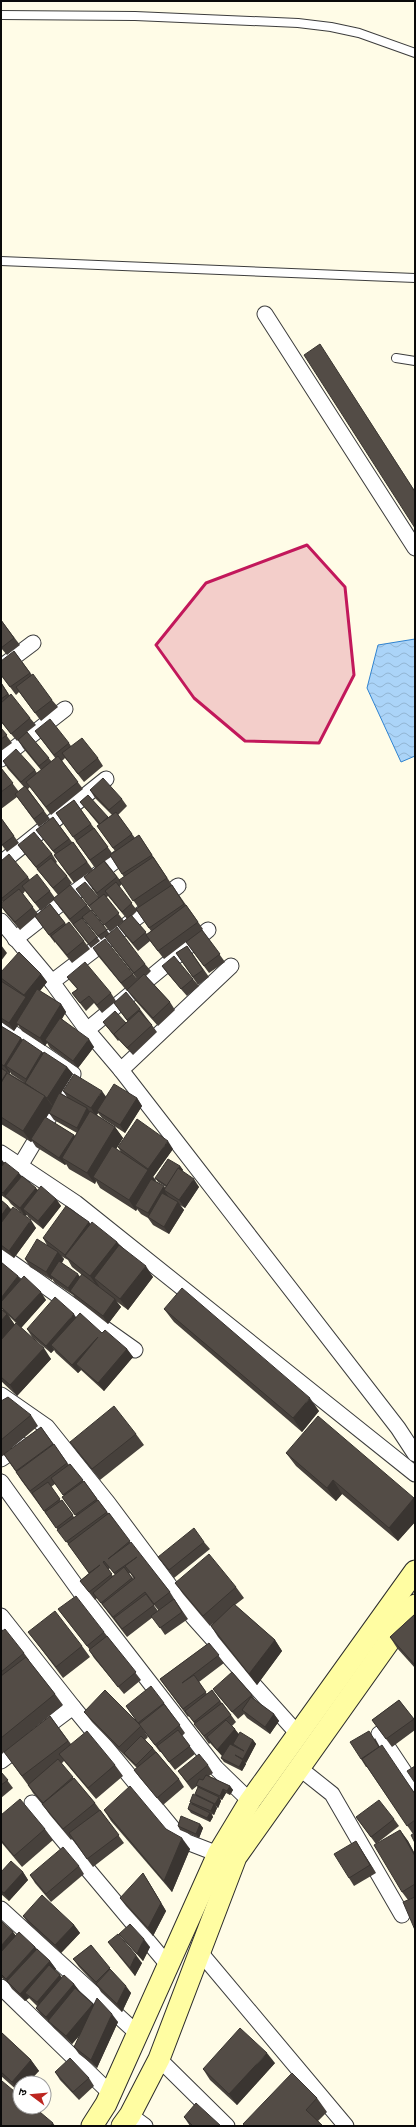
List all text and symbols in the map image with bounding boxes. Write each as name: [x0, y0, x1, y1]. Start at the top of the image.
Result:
north arrow: [12, 2075, 52, 2115]
text: उ: [15, 2087, 30, 2097]

